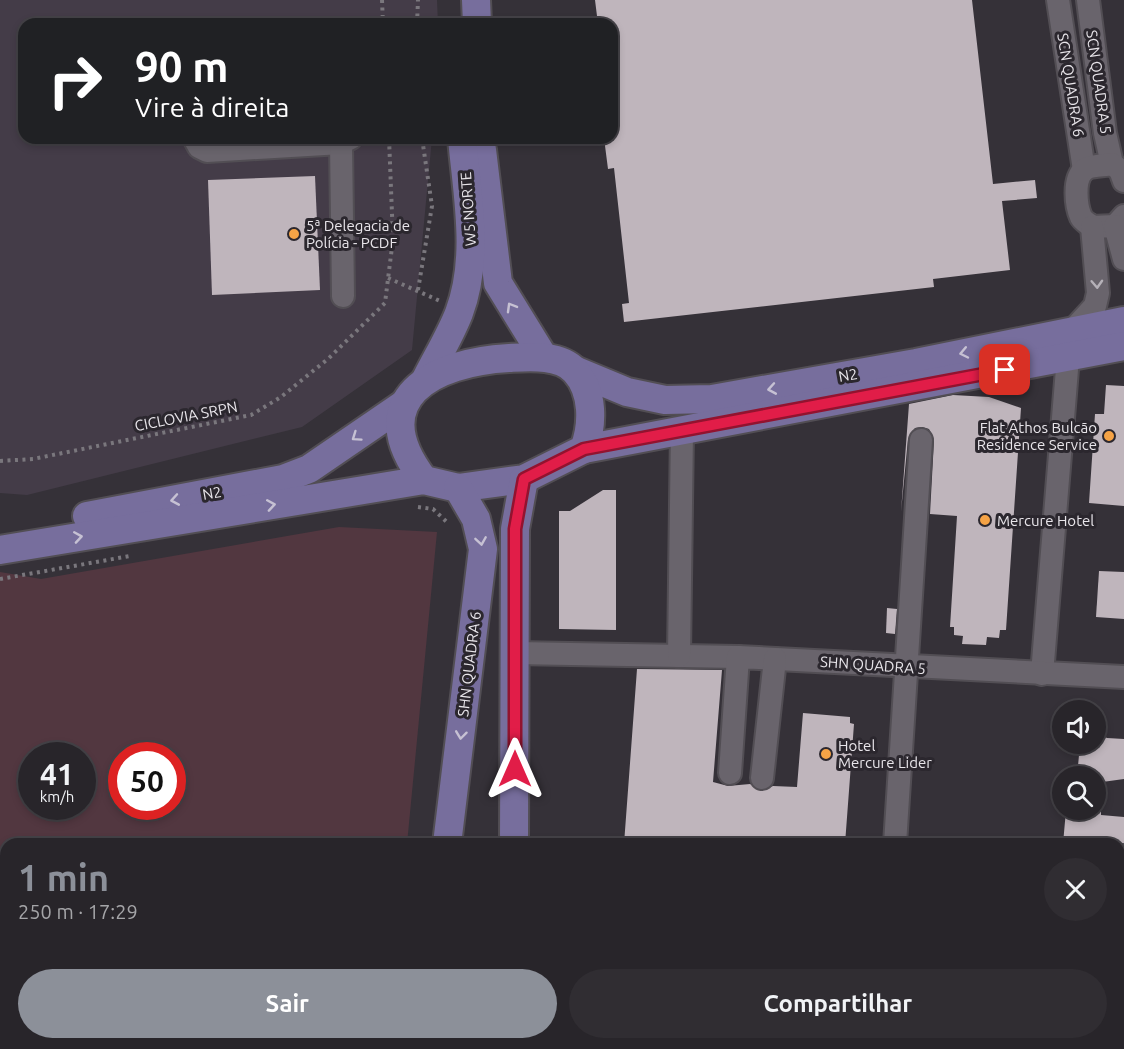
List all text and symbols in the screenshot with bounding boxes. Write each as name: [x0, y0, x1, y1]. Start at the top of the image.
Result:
street label: SCN QUADRA 5: [1083, 29, 1115, 135]
street label: SCN QUADRA 6: [1054, 32, 1088, 138]
icon: right: [36, 42, 114, 120]
text: 90 m: [135, 43, 229, 90]
text: Vire à direita: [135, 92, 289, 122]
street label: W5 NORTE: [457, 171, 479, 247]
place label: 5ª Delegacia de Polícia - PCDF: [306, 217, 410, 251]
marker: 5ª Delegacia de Polícia - PCDF: [287, 227, 301, 241]
one-way arrow: [1091, 279, 1104, 288]
one-way arrow: [507, 303, 519, 313]
pin: [979, 344, 1030, 395]
one-way arrow: [959, 346, 969, 359]
icon: arrive: [988, 353, 1021, 386]
street label: N2: [837, 365, 859, 385]
one-way arrow: [767, 382, 777, 394]
street label: CICLOVIA SRPN: [133, 398, 239, 434]
place label: Flat Athos Bulcão Residence Service: [977, 419, 1097, 453]
marker: Flat Athos Bulcão Residence Service: [1102, 429, 1116, 443]
one-way arrow: [352, 430, 363, 441]
street label: N2: [201, 483, 223, 503]
one-way arrow: [170, 493, 180, 506]
one-way arrow: [266, 500, 275, 512]
place label: Mercure Hotel: [997, 512, 1094, 529]
marker: Mercure Hotel: [978, 513, 992, 527]
one-way arrow: [73, 531, 83, 544]
one-way arrow: [474, 536, 486, 546]
street label: SHN QUADRA 6: [454, 610, 484, 718]
street label: SHN QUADRA 5: [819, 653, 927, 677]
map controls: [1052, 700, 1106, 820]
button: sound: [1052, 700, 1106, 754]
one-way arrow: [455, 730, 467, 739]
position arrow: [483, 737, 547, 801]
place label: Hotel Mercure Lider: [838, 737, 932, 771]
speed limit sign: 50: [108, 742, 186, 820]
marker: Hotel Mercure Lider: [819, 747, 833, 761]
text: 41: [40, 757, 74, 791]
button: search: [1052, 766, 1106, 820]
text: km/h: [40, 788, 74, 805]
text: 1 min: [18, 857, 109, 898]
button: close: [1044, 858, 1107, 921]
text: 250 m · 17:29: [18, 900, 138, 923]
button: Sair: [18, 969, 557, 1038]
button: Compartilhar: [569, 969, 1107, 1038]

